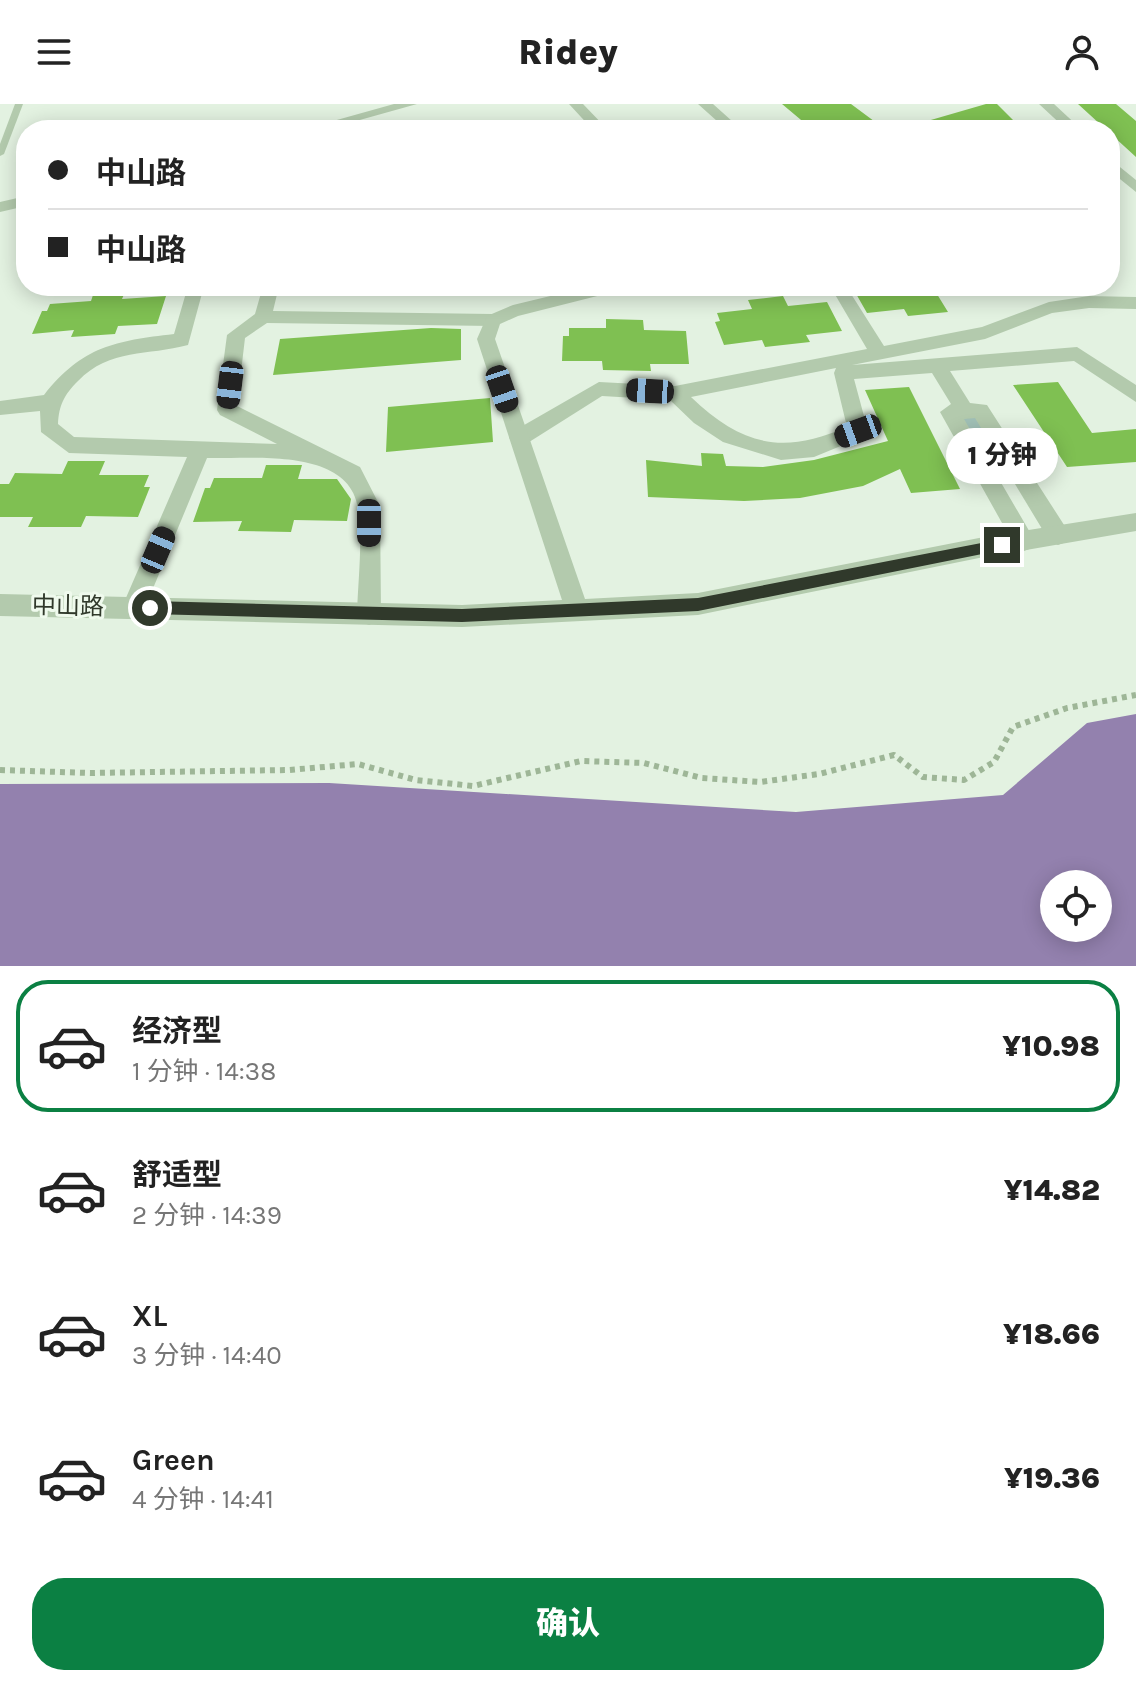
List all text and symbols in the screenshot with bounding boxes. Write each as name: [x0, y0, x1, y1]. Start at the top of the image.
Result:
icon: menu: [32, 30, 76, 74]
icon: person: [1060, 30, 1104, 74]
text: Ridey: [518, 31, 618, 73]
text: 中山路: [96, 155, 186, 191]
text: 中山路: [96, 232, 186, 268]
car: [215, 360, 245, 410]
car: [483, 362, 521, 416]
car: [625, 378, 675, 404]
car: [831, 412, 885, 450]
callout: 1 分钟: [946, 429, 1058, 485]
text: 1 分钟: [968, 440, 1037, 471]
car: [357, 499, 381, 547]
car: [138, 523, 178, 577]
route end: [984, 527, 1020, 563]
route start: [132, 590, 168, 626]
street label: 中山路: [32, 591, 104, 621]
map controls: [1040, 870, 1112, 942]
button: locate: [1040, 870, 1112, 942]
icon: car: [36, 1010, 108, 1082]
text: 经济型: [132, 1013, 222, 1049]
text: ¥10.98: [1002, 1028, 1100, 1064]
text: 1 分钟 · 14:38: [132, 1056, 276, 1087]
icon: car: [36, 1154, 108, 1226]
text: 舒适型: [132, 1157, 222, 1193]
text: ¥14.82: [1004, 1172, 1100, 1208]
text: 2 分钟 · 14:39: [132, 1200, 282, 1231]
icon: car: [36, 1298, 108, 1370]
text: XL: [132, 1298, 167, 1334]
text: ¥18.66: [1003, 1316, 1100, 1352]
text: 3 分钟 · 14:40: [132, 1340, 282, 1371]
icon: car: [36, 1442, 108, 1514]
text: Green: [132, 1442, 215, 1478]
text: ¥19.36: [1004, 1460, 1100, 1496]
text: 4 分钟 · 14:41: [132, 1484, 274, 1515]
button: 确认: [32, 1578, 1104, 1670]

